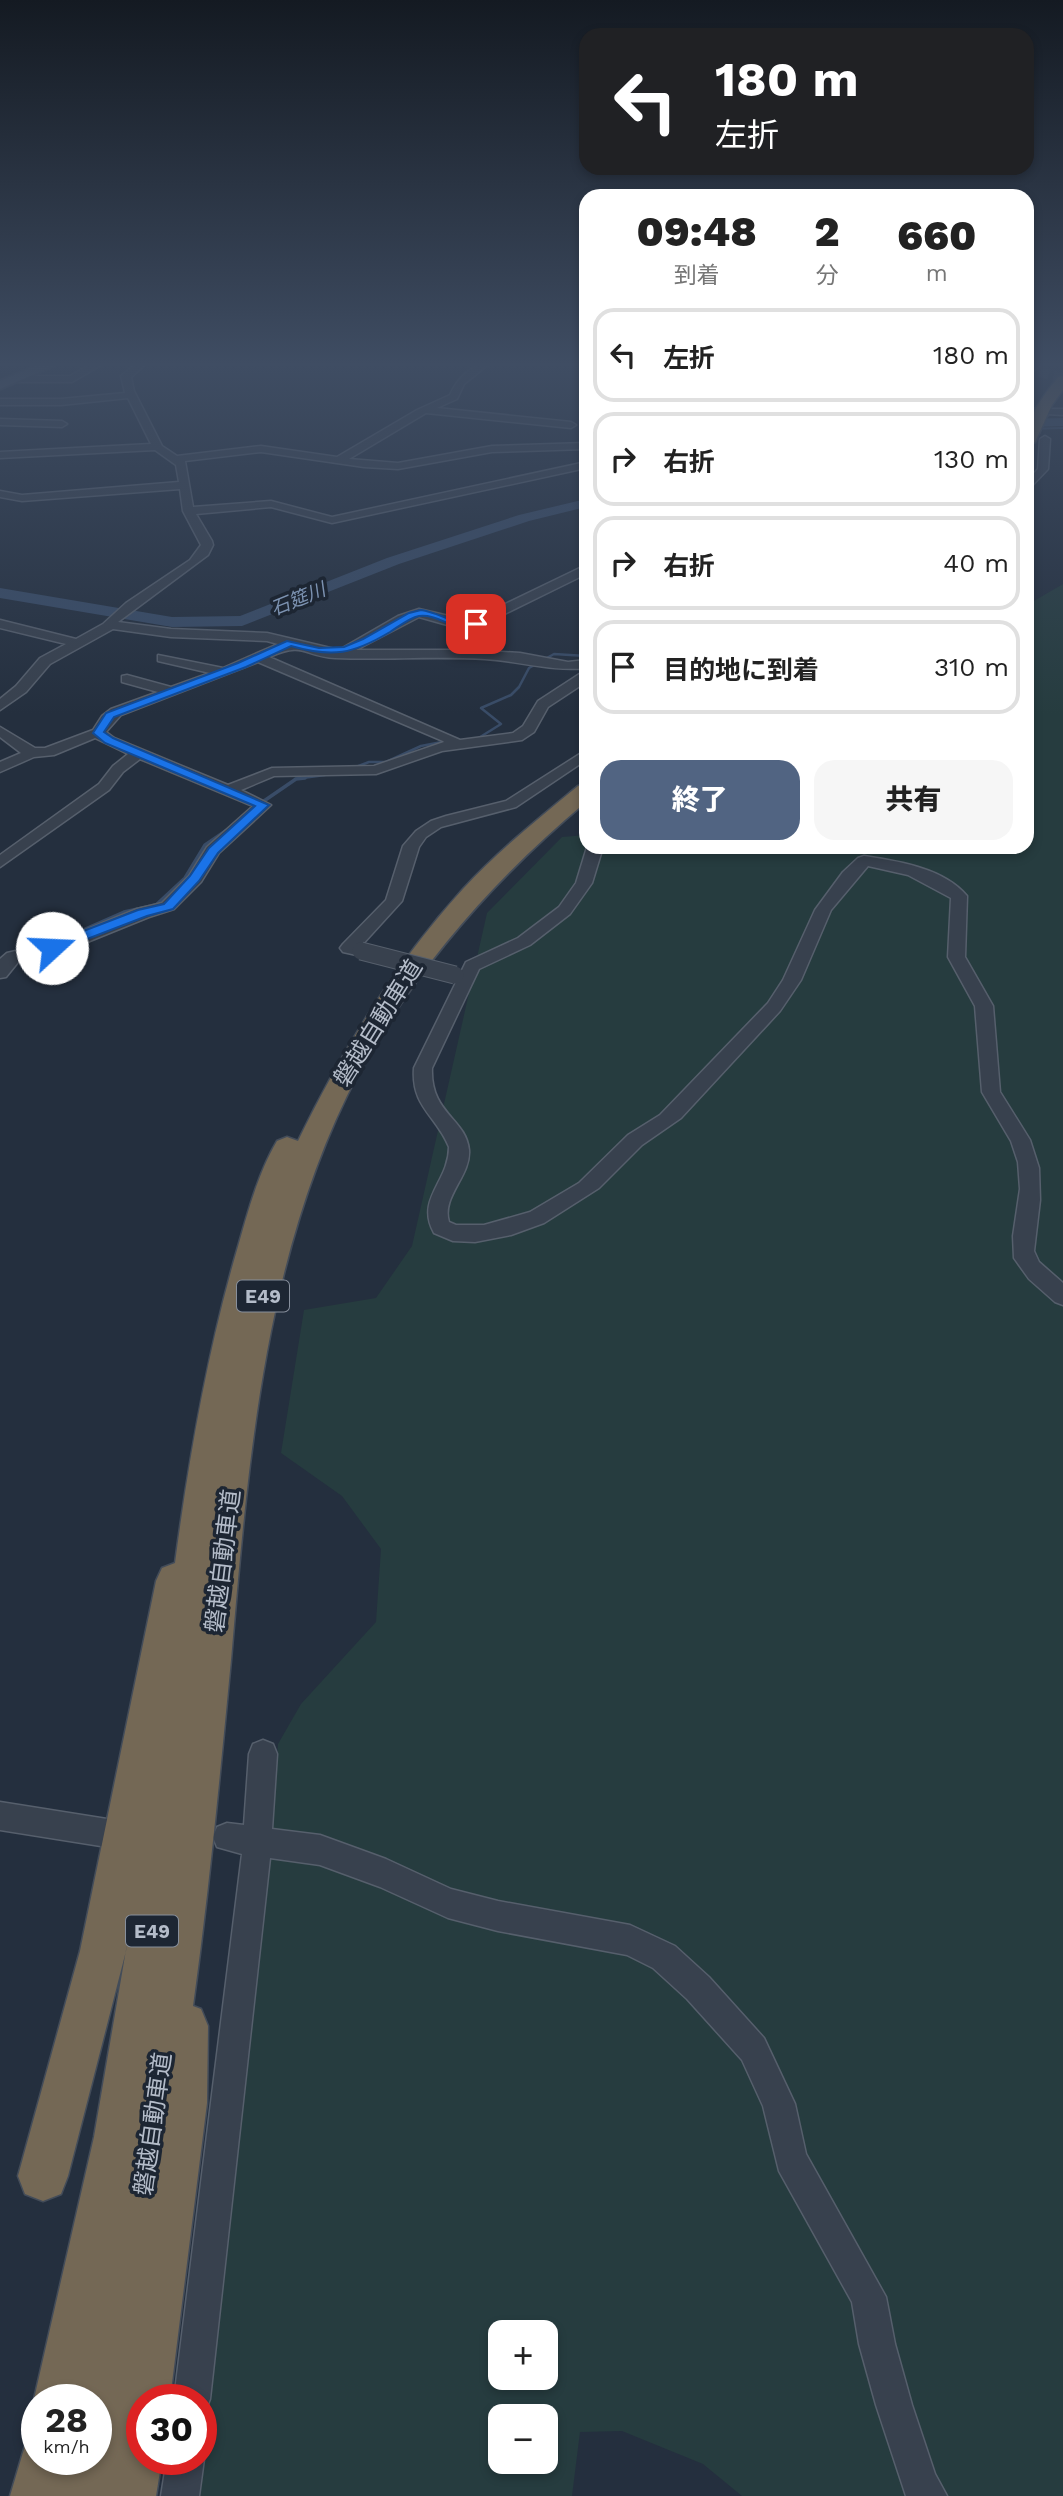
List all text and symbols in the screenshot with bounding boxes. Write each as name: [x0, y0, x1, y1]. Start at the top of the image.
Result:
text: 180 m: [715, 50, 859, 108]
icon: left: [600, 56, 691, 147]
text: 左折: [715, 116, 779, 154]
text: 09:48: [637, 207, 757, 256]
text: 2: [814, 207, 840, 256]
text: 660: [897, 211, 976, 260]
text: m: [926, 260, 948, 287]
text: 到着: [674, 262, 720, 289]
text: 分: [815, 262, 838, 289]
icon: left: [604, 336, 642, 374]
text: 180 m: [933, 340, 1009, 370]
text: 左折: [663, 343, 715, 373]
icon: right: [604, 440, 642, 478]
text: 130 m: [934, 444, 1009, 474]
text: 右折: [663, 447, 715, 477]
icon: right: [604, 544, 642, 582]
text: 40 m: [943, 548, 1009, 578]
text: 右折: [663, 551, 715, 581]
water label: 石筵川: [267, 577, 331, 620]
pin: [446, 594, 506, 654]
icon: arrive: [457, 605, 495, 643]
icon: arrive: [604, 648, 642, 686]
text: 310 m: [934, 652, 1009, 682]
text: 目的地に到着: [663, 655, 819, 685]
button: 終了: [600, 760, 800, 840]
button: 共有: [814, 760, 1013, 840]
position arrow: [15, 911, 89, 985]
street label: 磐越自動車道: [328, 955, 428, 1091]
road number: E49: [237, 1280, 289, 1312]
street label: 磐越自動車道: [200, 1488, 246, 1634]
road number: E49: [126, 1915, 178, 1946]
street label: 磐越自動車道: [129, 2051, 177, 2197]
map controls: [488, 2320, 558, 2474]
button: +: [488, 2320, 558, 2390]
speed limit sign: 30: [126, 2384, 217, 2475]
text: 28: [45, 2399, 88, 2441]
button: −: [488, 2404, 558, 2474]
text: km/h: [43, 2436, 90, 2457]

